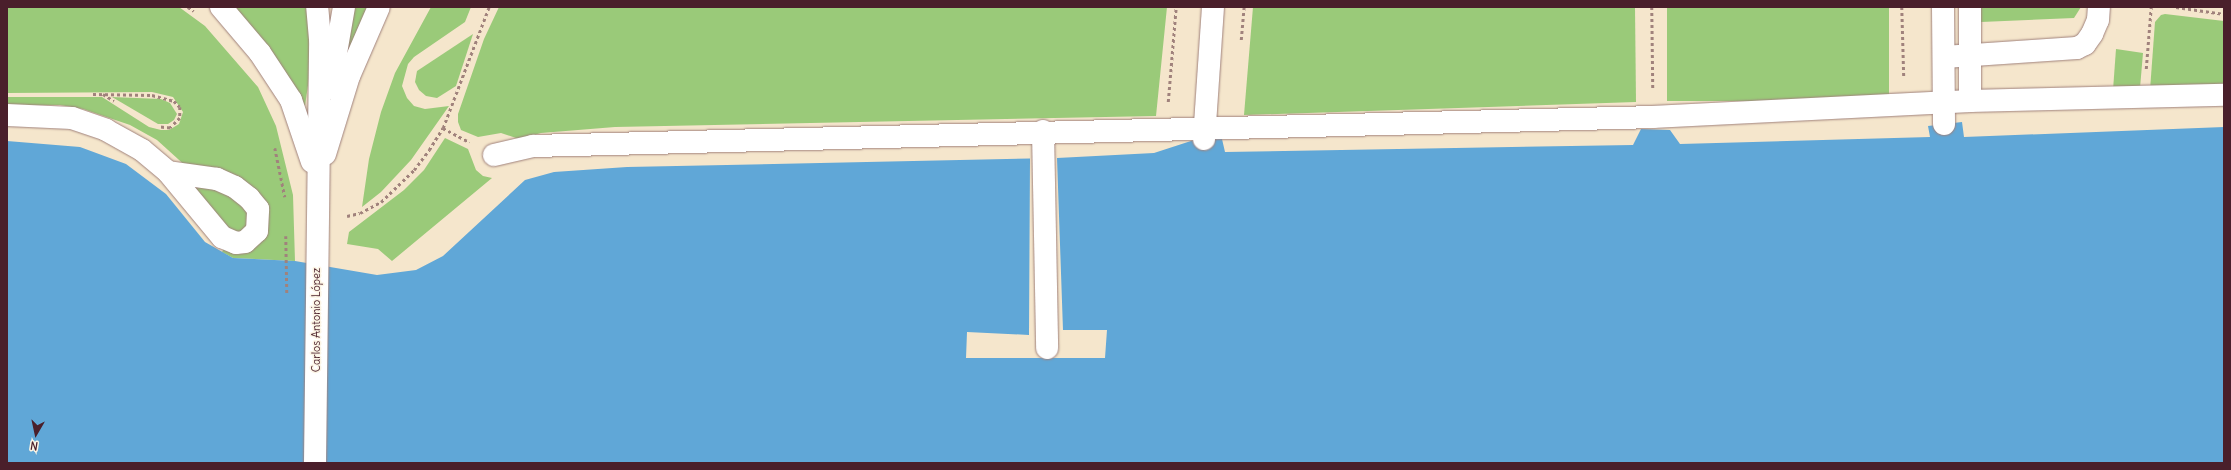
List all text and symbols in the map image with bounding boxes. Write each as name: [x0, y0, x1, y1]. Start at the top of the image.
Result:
street label: Carlos Antonio López: [309, 268, 323, 372]
north arrow: [16, 414, 56, 454]
text: N: [29, 438, 39, 453]

